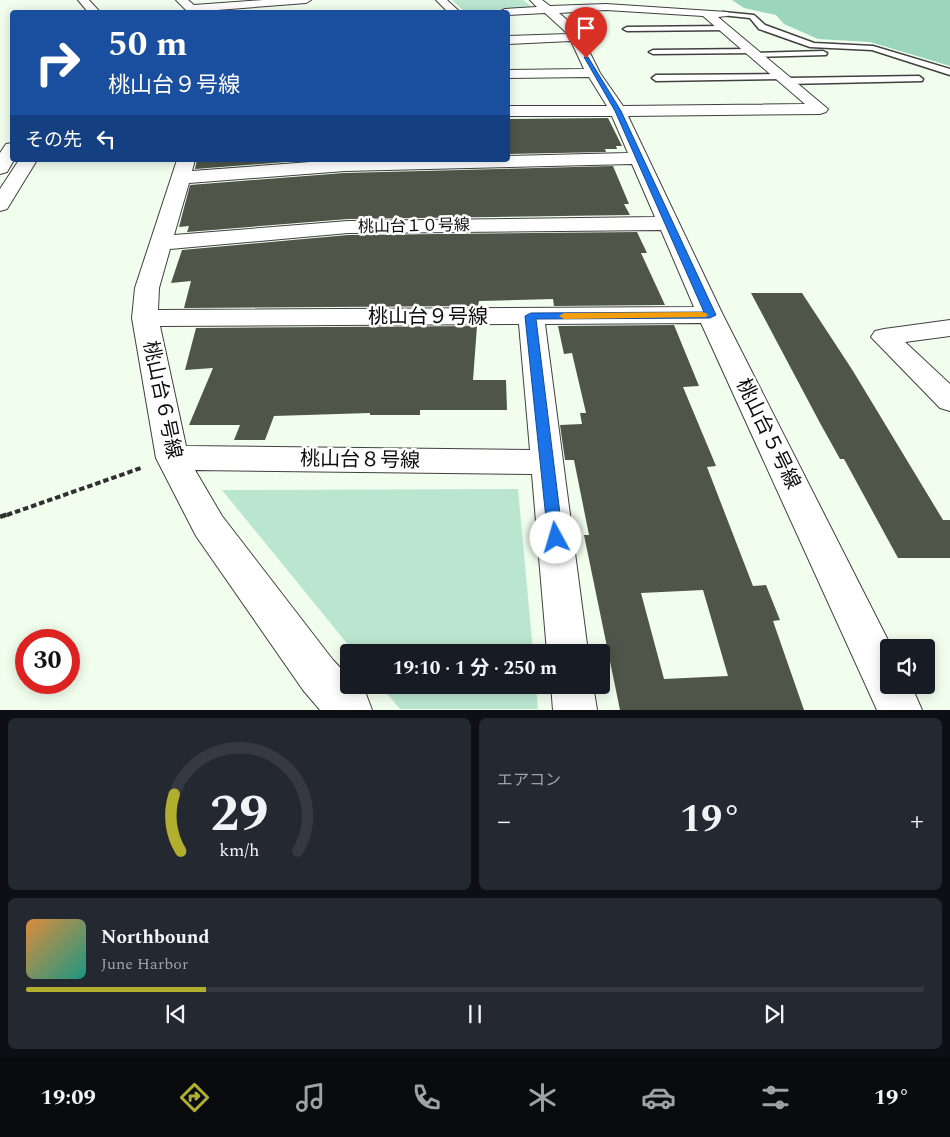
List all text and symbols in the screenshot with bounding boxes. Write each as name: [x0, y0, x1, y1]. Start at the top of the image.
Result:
pin: [565, 7, 607, 58]
icon: arrive: [572, 14, 600, 42]
text: 50 m: [108, 18, 188, 71]
icon: right: [25, 30, 90, 95]
text: 桃山台９号線: [108, 69, 240, 102]
icon: left: [92, 125, 120, 153]
text: その先: [25, 126, 82, 155]
street label: 桃山台１０号線: [358, 213, 470, 239]
street label: 桃山台９号線: [368, 302, 488, 332]
street label: 桃山台６号線: [135, 338, 189, 462]
street label: 桃山台５号線: [728, 373, 808, 495]
street label: 桃山台８号線: [300, 444, 420, 476]
position arrow: [529, 511, 581, 563]
speed limit sign: 30: [15, 629, 80, 694]
map controls: [880, 639, 935, 694]
button: sound: [880, 639, 935, 694]
text: 19:10 · 1 分 · 250 m: [393, 654, 557, 683]
text: エアコン: [497, 768, 561, 792]
text: 29: [210, 775, 269, 854]
text: 19°: [680, 791, 741, 849]
text: −: [497, 800, 511, 843]
text: +: [910, 800, 924, 843]
text: km/h: [219, 837, 260, 864]
text: Northbound: [101, 923, 210, 952]
text: June Harbor: [101, 952, 188, 976]
icon: previous: [162, 1000, 190, 1028]
icon: pause: [461, 1000, 489, 1028]
icon: next: [760, 1000, 788, 1028]
icon: directions: [177, 1080, 212, 1115]
icon: music: [293, 1080, 328, 1115]
icon: phone: [409, 1080, 444, 1115]
icon: climate: [525, 1080, 560, 1115]
icon: car: [641, 1080, 676, 1115]
icon: filters: [758, 1080, 793, 1115]
text: 19:09: [41, 1081, 96, 1114]
text: 19°: [874, 1081, 909, 1114]

